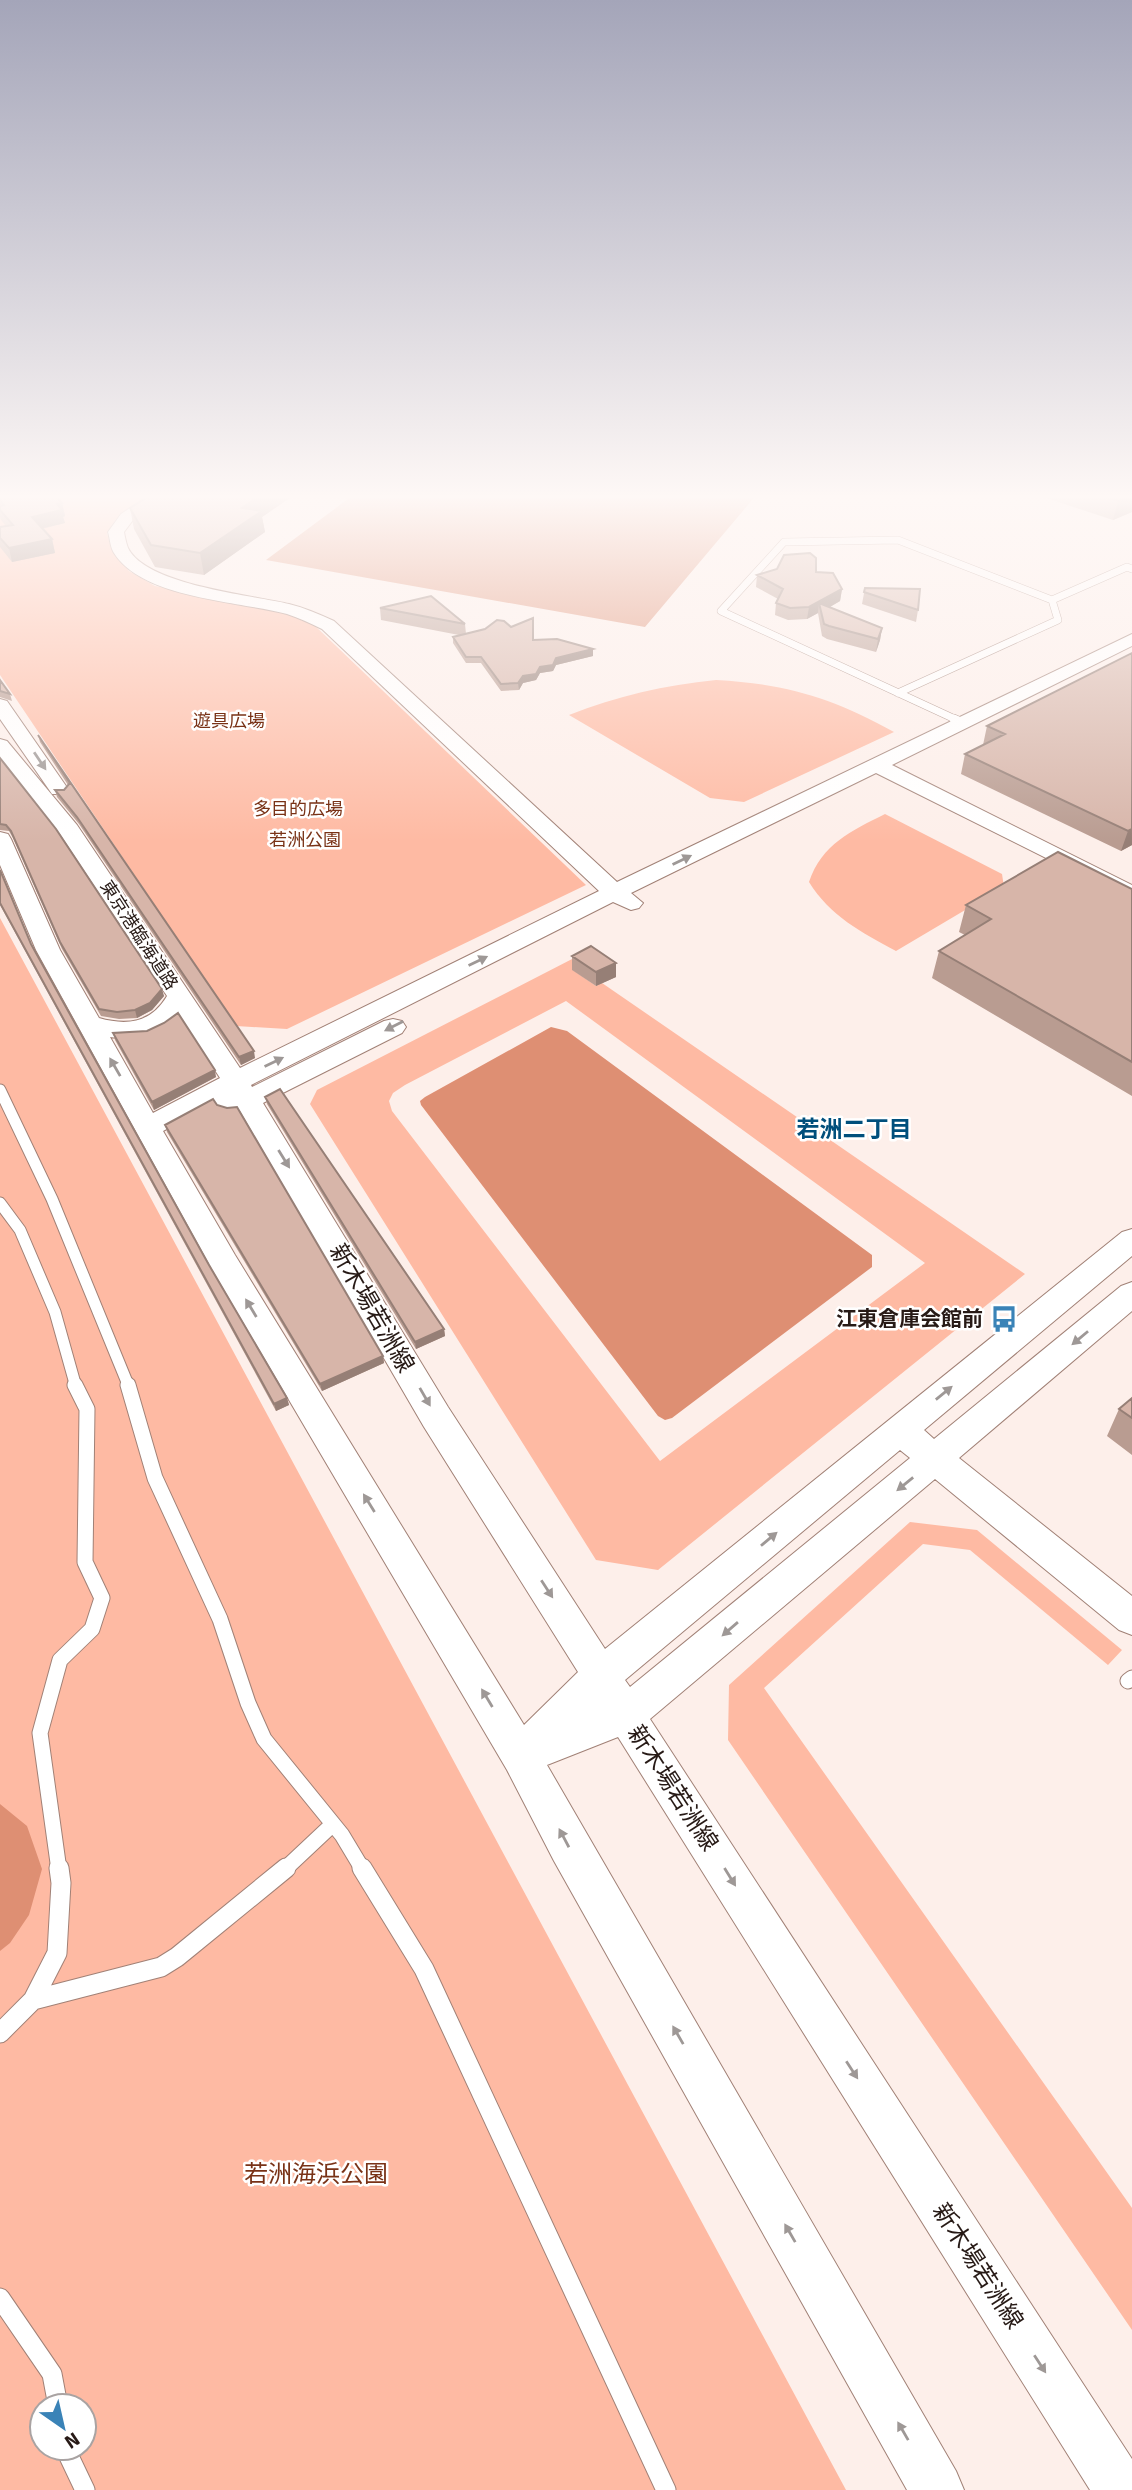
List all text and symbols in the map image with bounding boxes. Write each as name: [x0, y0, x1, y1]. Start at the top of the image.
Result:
park label: 遊具広場: [193, 710, 265, 732]
one-way arrow: [33, 752, 47, 770]
park label: 多目的広場: [253, 798, 343, 820]
park label: 若洲公園: [269, 829, 341, 851]
one-way arrow: [672, 855, 692, 866]
street label: 東京港臨海道路: [95, 876, 183, 994]
one-way arrow: [468, 955, 488, 967]
one-way arrow: [384, 1020, 404, 1031]
one-way arrow: [109, 1057, 121, 1076]
one-way arrow: [264, 1057, 284, 1068]
district label: 若洲二丁目: [797, 1115, 912, 1144]
one-way arrow: [278, 1150, 291, 1169]
street label: 新木場若洲線: [323, 1238, 421, 1378]
one-way arrow: [245, 1299, 257, 1318]
bus stop icon: 江東倉庫会館前: [989, 1304, 1019, 1334]
place label: 江東倉庫会館前: [836, 1306, 983, 1332]
one-way arrow: [1071, 1330, 1088, 1345]
one-way arrow: [935, 1386, 952, 1401]
one-way arrow: [419, 1388, 431, 1407]
one-way arrow: [897, 1476, 914, 1491]
one-way arrow: [362, 1493, 375, 1512]
one-way arrow: [761, 1532, 778, 1547]
one-way arrow: [541, 1579, 554, 1599]
one-way arrow: [722, 1621, 739, 1636]
one-way arrow: [480, 1688, 493, 1707]
street label: 新木場若洲線: [621, 1719, 725, 1857]
one-way arrow: [559, 1828, 570, 1848]
one-way arrow: [723, 1868, 736, 1887]
one-way arrow: [672, 2026, 684, 2045]
one-way arrow: [845, 2060, 858, 2079]
park label: 若洲海浜公園: [244, 2159, 388, 2189]
street label: 新木場若洲線: [926, 2197, 1030, 2335]
one-way arrow: [784, 2223, 796, 2243]
one-way arrow: [1034, 2355, 1047, 2374]
north arrow: [28, 2392, 98, 2462]
one-way arrow: [897, 2421, 909, 2440]
text: N: [60, 2427, 84, 2454]

